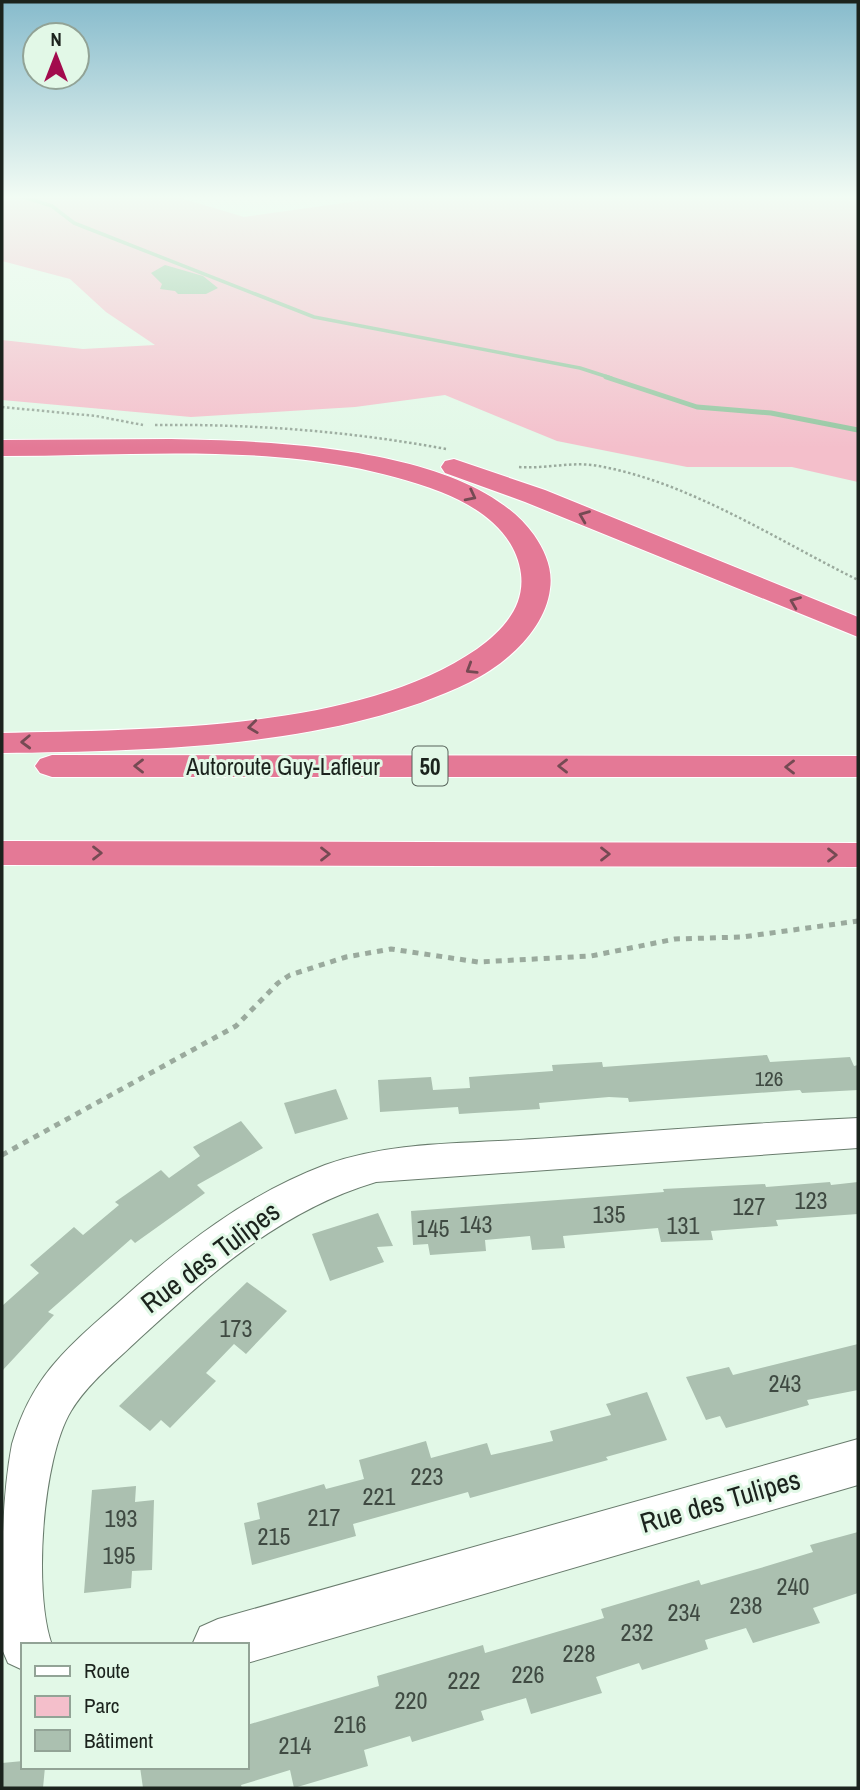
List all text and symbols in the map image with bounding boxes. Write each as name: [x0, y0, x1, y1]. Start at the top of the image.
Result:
north arrow: [21, 21, 91, 91]
text: N: [50, 26, 62, 52]
one-way arrow: [464, 487, 476, 501]
one-way arrow: [579, 511, 591, 525]
one-way arrow: [789, 597, 801, 611]
one-way arrow: [465, 660, 478, 673]
one-way arrow: [247, 719, 259, 734]
one-way arrow: [20, 734, 31, 750]
road number: 50: [412, 746, 448, 786]
street label: Autoroute Guy-Lafleur: [185, 750, 380, 782]
one-way arrow: [133, 758, 144, 774]
one-way arrow: [557, 758, 567, 774]
one-way arrow: [784, 759, 795, 774]
one-way arrow: [92, 846, 103, 861]
one-way arrow: [320, 846, 330, 862]
one-way arrow: [600, 846, 611, 862]
one-way arrow: [828, 847, 838, 863]
house number: 126: [755, 1064, 783, 1093]
house number: 123: [795, 1184, 827, 1216]
house number: 127: [733, 1190, 765, 1222]
street label: Rue des Tulipes: [133, 1192, 287, 1322]
house number: 135: [593, 1198, 625, 1230]
house number: 143: [460, 1208, 492, 1240]
house number: 131: [667, 1209, 699, 1241]
house number: 145: [417, 1212, 449, 1244]
house number: 173: [220, 1312, 252, 1344]
house number: 243: [769, 1367, 801, 1399]
house number: 223: [411, 1460, 443, 1492]
street label: Rue des Tulipes: [636, 1460, 804, 1542]
house number: 221: [363, 1480, 395, 1512]
house number: 217: [308, 1501, 340, 1533]
house number: 193: [105, 1502, 137, 1534]
house number: 215: [258, 1520, 290, 1552]
house number: 195: [103, 1539, 135, 1571]
house number: 240: [777, 1570, 809, 1602]
house number: 238: [730, 1589, 762, 1621]
house number: 234: [668, 1596, 700, 1628]
house number: 232: [621, 1616, 653, 1648]
house number: 228: [563, 1637, 595, 1669]
legend: [21, 1643, 248, 1769]
text: Route: [84, 1656, 130, 1685]
house number: 226: [512, 1658, 544, 1690]
house number: 222: [448, 1664, 480, 1696]
house number: 220: [395, 1684, 427, 1716]
text: Parc: [84, 1691, 119, 1720]
house number: 216: [334, 1708, 366, 1740]
text: Bâtiment: [84, 1726, 153, 1755]
house number: 214: [279, 1729, 311, 1761]

